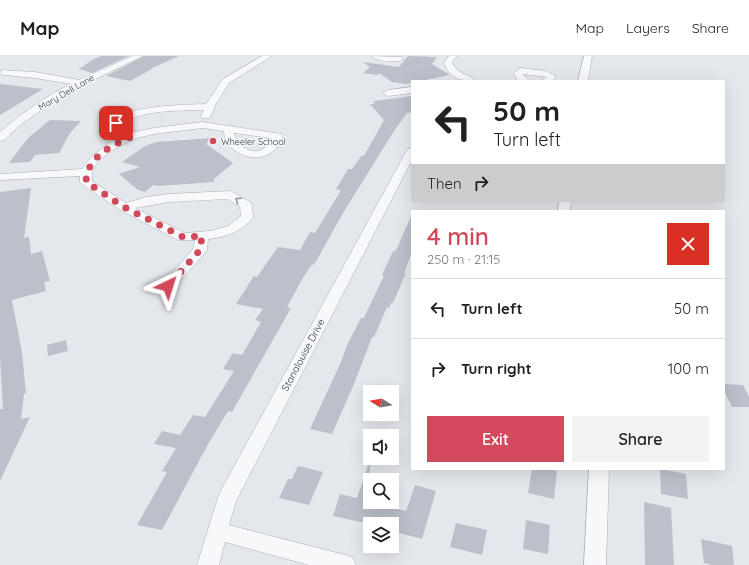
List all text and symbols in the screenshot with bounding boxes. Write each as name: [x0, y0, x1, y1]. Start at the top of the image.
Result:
text: Map: [20, 16, 59, 40]
text: Map: [575, 19, 604, 37]
text: Layers: [626, 19, 670, 37]
text: Share: [692, 19, 729, 37]
street label: Mary Dell Lane: [36, 72, 96, 112]
text: 50 m: [493, 93, 560, 128]
icon: left: [427, 96, 479, 148]
pin: [99, 106, 133, 140]
icon: arrive: [105, 112, 127, 134]
text: Turn left: [493, 128, 561, 151]
marker: Wheeler School: [208, 136, 218, 146]
place label: Wheeler School: [221, 136, 286, 147]
icon: right: [470, 172, 492, 194]
text: Then: [427, 174, 462, 193]
one-way arrow: [236, 198, 243, 205]
text: 4 min: [427, 221, 489, 251]
button: close: [667, 223, 709, 265]
text: 250 m · 21:15: [427, 251, 500, 267]
position arrow: [147, 265, 189, 307]
icon: left: [427, 298, 449, 320]
text: Turn left: [461, 299, 523, 318]
text: 50 m: [674, 299, 709, 318]
street label: Stanalouise Drive: [278, 316, 328, 393]
icon: right: [427, 358, 449, 380]
text: Turn right: [461, 359, 532, 378]
text: 100 m: [668, 359, 709, 378]
north arrow: [363, 385, 399, 421]
map controls: [363, 385, 399, 553]
button: Exit: [427, 416, 564, 462]
button: Share: [572, 416, 709, 462]
button: sound: [363, 429, 399, 465]
button: search: [363, 473, 399, 509]
button: layers: [363, 517, 399, 553]

